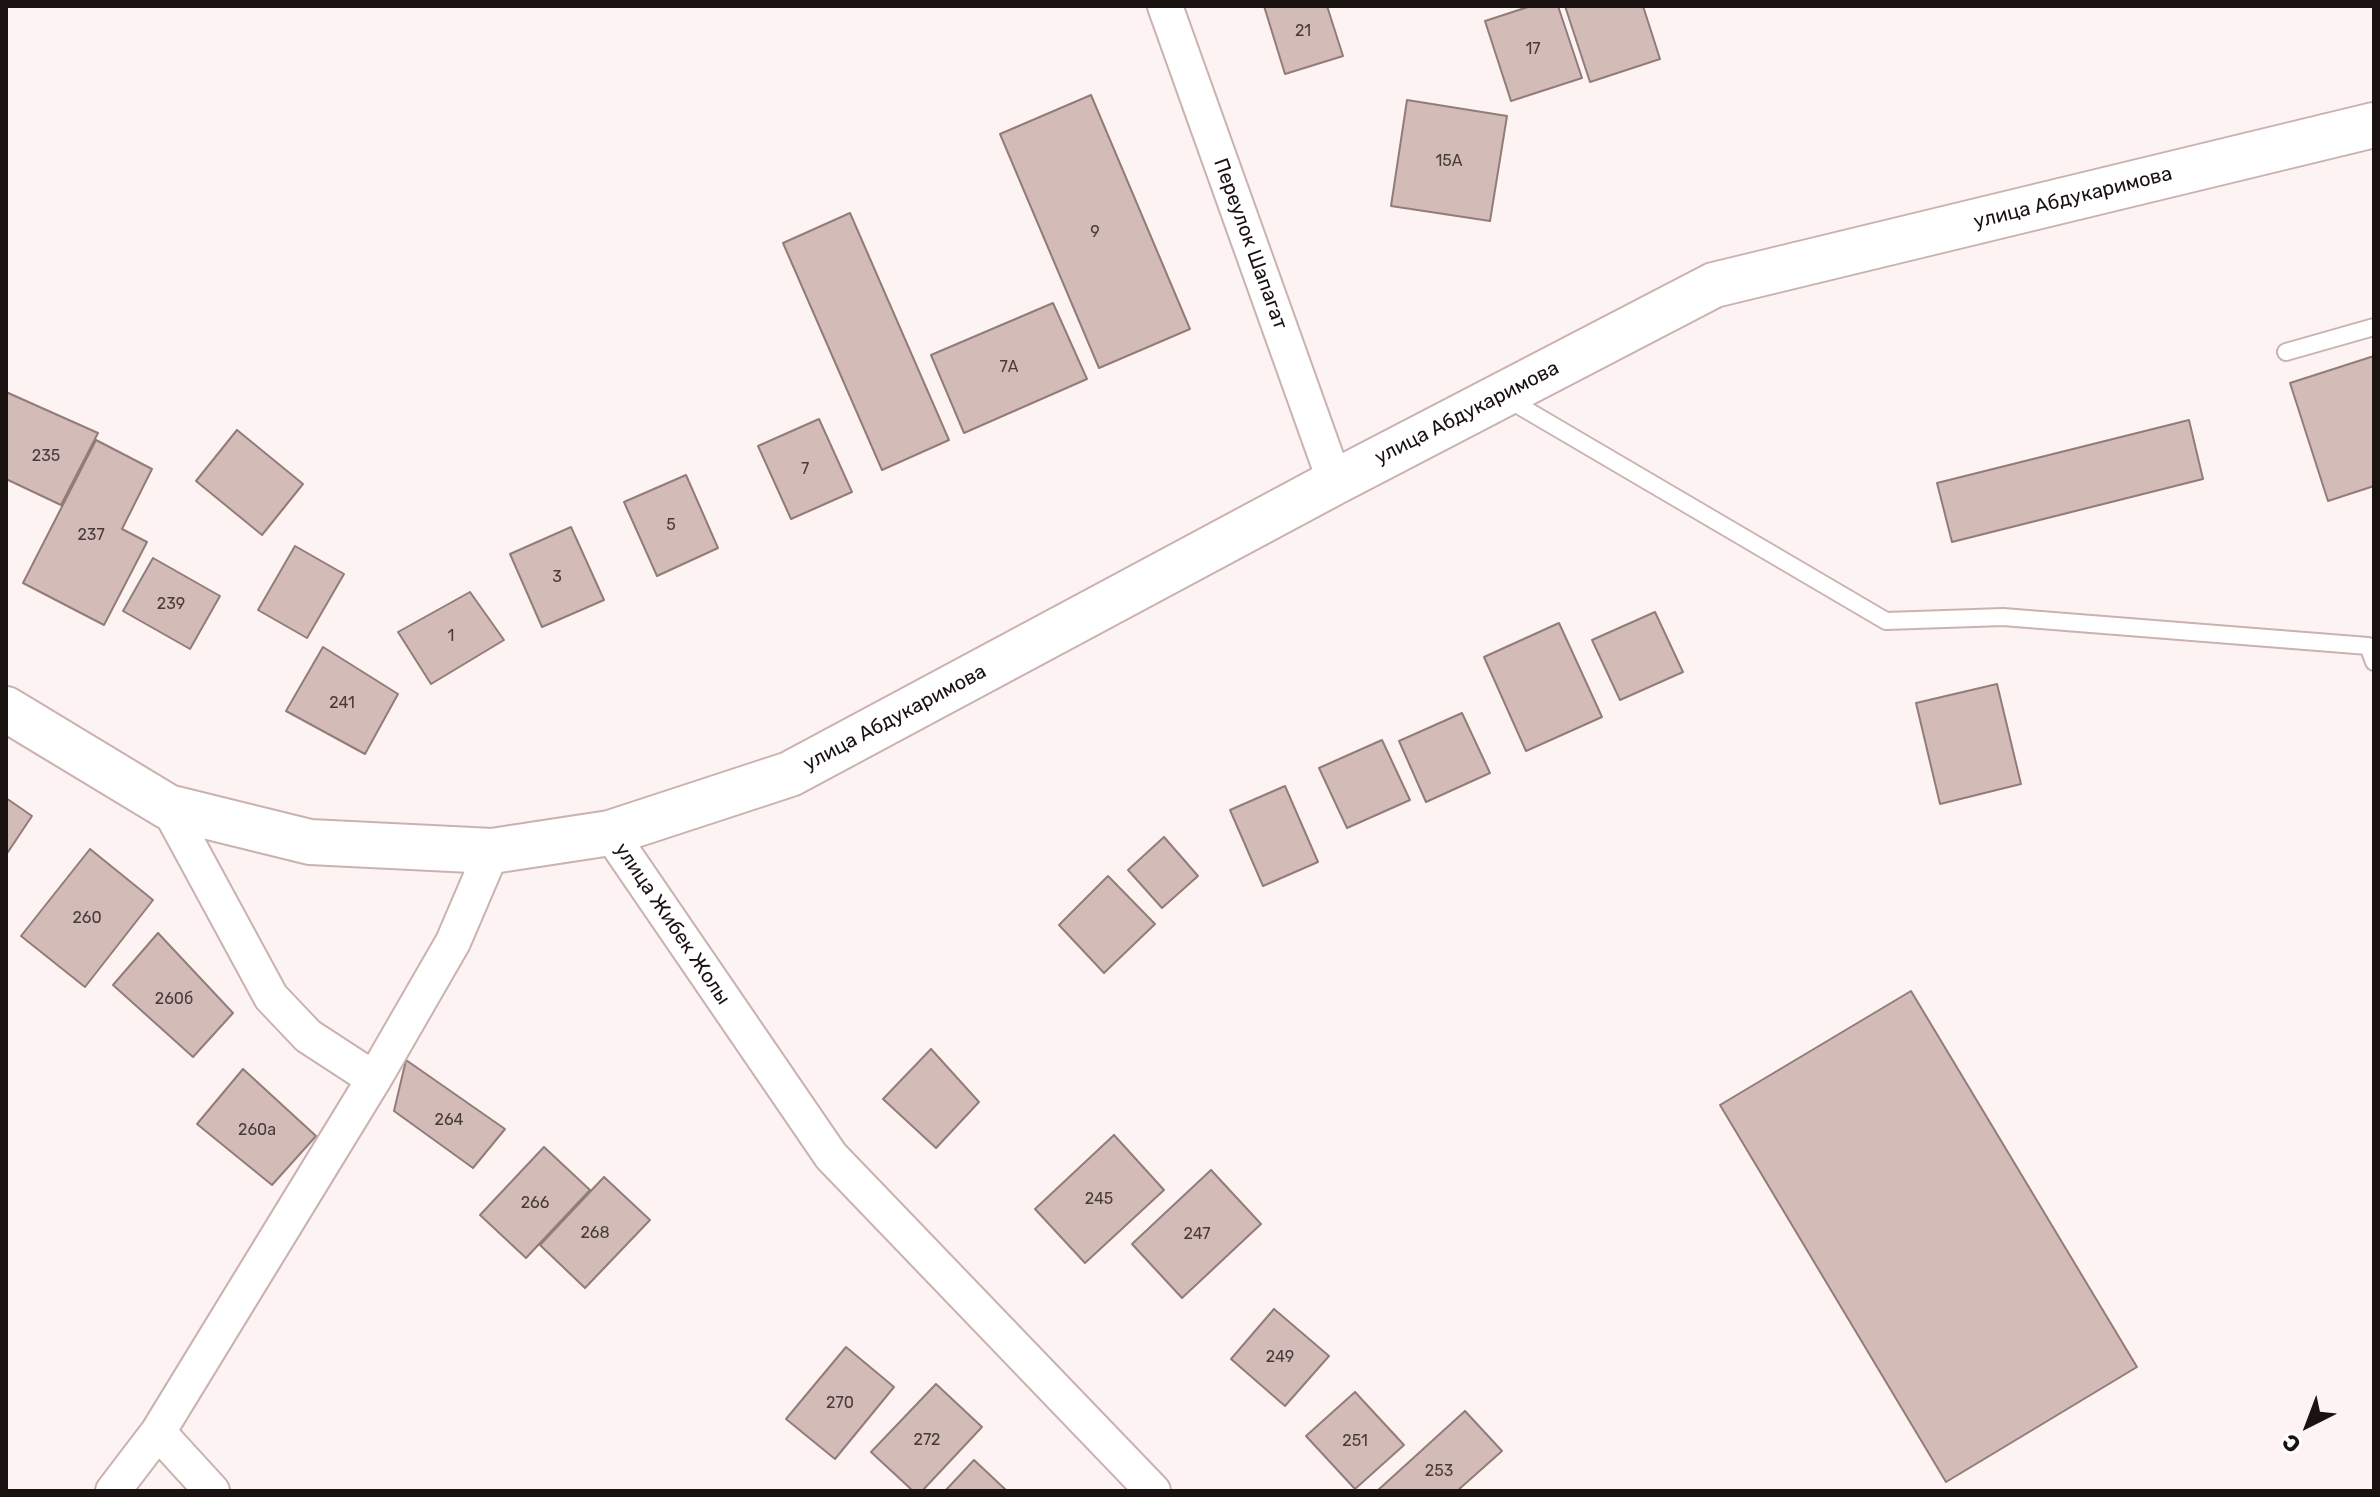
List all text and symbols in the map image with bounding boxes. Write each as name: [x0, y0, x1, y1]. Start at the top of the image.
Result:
house number: 21: [1295, 21, 1311, 41]
house number: 17: [1525, 39, 1541, 59]
house number: 15А: [1435, 151, 1463, 171]
street label: Переулок Шапагат: [1208, 155, 1292, 333]
street label: улица Абдукаримова: [1971, 162, 2175, 234]
house number: 9: [1090, 222, 1100, 242]
street label: улица Абдукаримова: [1371, 356, 1563, 470]
house number: 7А: [1000, 357, 1018, 377]
house number: 235: [32, 446, 60, 466]
house number: 7: [801, 459, 809, 479]
house number: 5: [666, 515, 676, 535]
house number: 237: [77, 525, 105, 545]
house number: 3: [552, 567, 562, 587]
house number: 239: [157, 594, 185, 614]
house number: 1: [448, 626, 454, 646]
street label: улица Абдукаримова: [799, 660, 991, 776]
house number: 241: [329, 693, 355, 713]
street label: улица Жибек Жолы: [609, 839, 735, 1009]
house number: 260: [72, 908, 102, 928]
house number: 260б: [155, 989, 193, 1009]
house number: 264: [435, 1110, 463, 1130]
house number: 260а: [238, 1120, 276, 1140]
house number: 245: [1085, 1189, 1113, 1209]
house number: 266: [521, 1193, 549, 1213]
house number: 268: [580, 1223, 610, 1243]
house number: 247: [1183, 1224, 1211, 1244]
house number: 249: [1266, 1347, 1294, 1367]
north arrow: [2268, 1385, 2348, 1465]
house number: 270: [826, 1393, 854, 1413]
text: С: [2277, 1428, 2306, 1458]
house number: 272: [914, 1430, 940, 1450]
house number: 251: [1342, 1431, 1368, 1451]
house number: 253: [1425, 1461, 1453, 1481]

